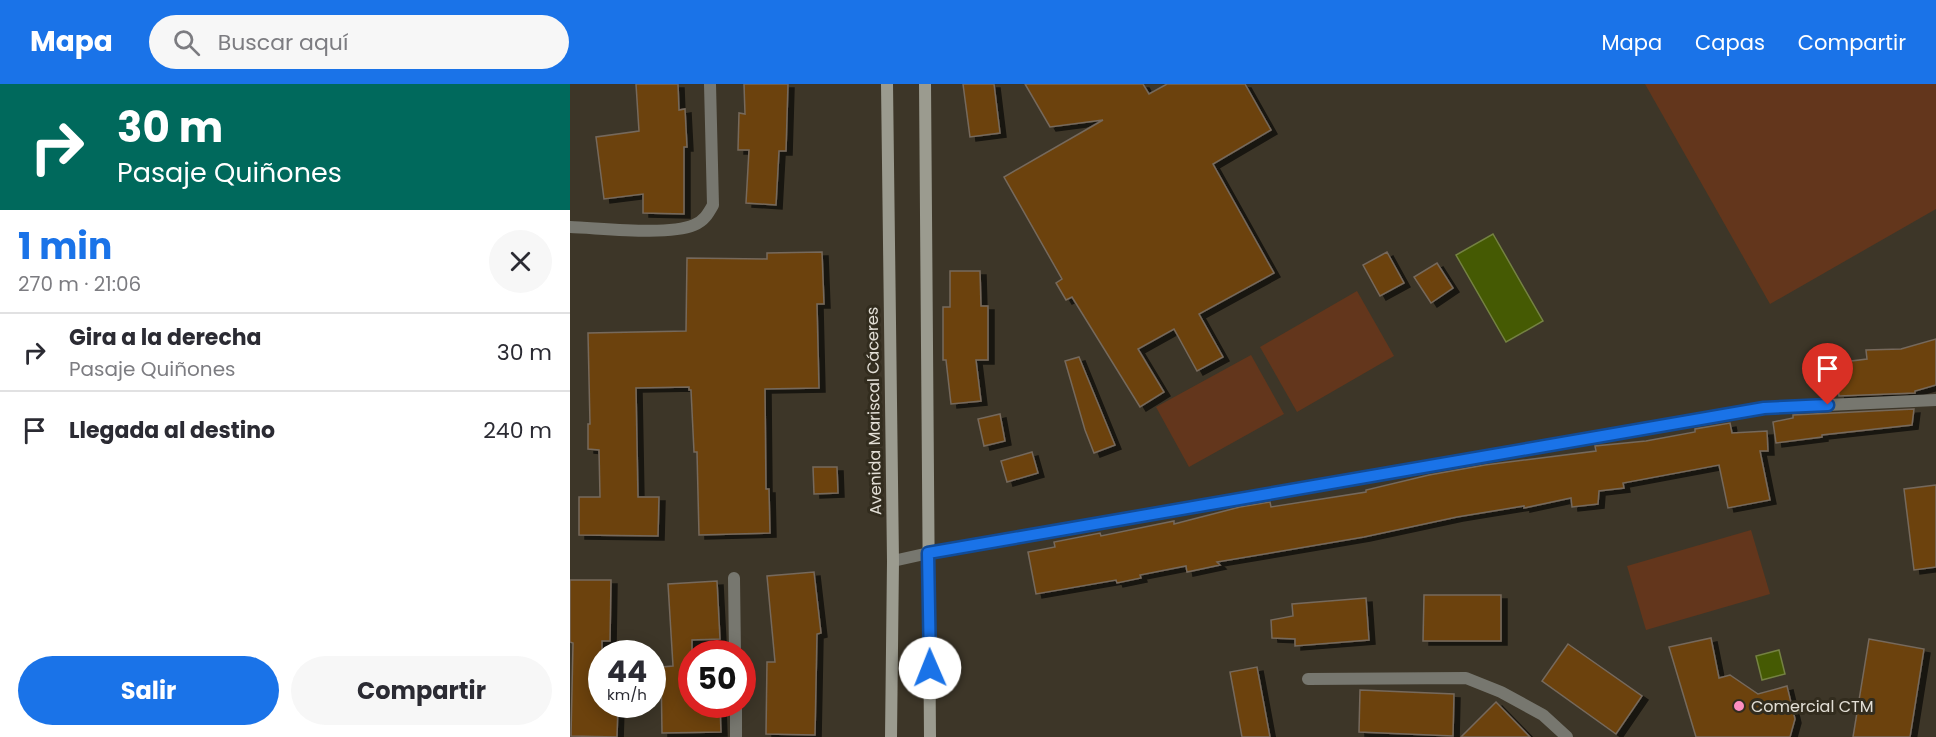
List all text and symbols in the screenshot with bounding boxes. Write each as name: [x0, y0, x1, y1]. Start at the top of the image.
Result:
search box: [149, 15, 569, 69]
text: Mapa: [30, 22, 113, 61]
icon: search: [170, 26, 203, 59]
text: Buscar aquí: [218, 27, 348, 58]
text: Mapa: [1601, 28, 1662, 57]
text: Capas: [1695, 28, 1765, 57]
text: Compartir: [1798, 28, 1906, 57]
text: 30 m: [117, 98, 223, 157]
icon: right: [18, 108, 96, 186]
text: Pasaje Quiñones: [117, 154, 342, 191]
text: 1 min: [18, 221, 112, 272]
button: close: [489, 230, 552, 293]
text: 270 m · 21:06: [18, 270, 141, 298]
street label: Avenida Mariscal Cáceres: [861, 307, 887, 515]
text: Gira a la derecha: [69, 322, 262, 353]
icon: right: [18, 336, 51, 369]
text: 30 m: [497, 337, 552, 368]
pin: [1802, 343, 1853, 405]
icon: arrive: [1811, 352, 1844, 385]
text: Pasaje Quiñones: [69, 355, 235, 383]
icon: arrive: [18, 414, 51, 447]
text: Llegada al destino: [69, 415, 275, 446]
text: 240 m: [483, 415, 552, 446]
position arrow: [898, 636, 962, 700]
speed limit sign: 50: [678, 640, 756, 718]
text: 44: [607, 650, 647, 693]
button: Salir: [18, 656, 279, 725]
button: Compartir: [291, 656, 552, 725]
text: km/h: [607, 684, 647, 705]
place label: Comercial CTM: [1751, 695, 1873, 718]
marker: Comercial CTM: [1732, 699, 1746, 713]

